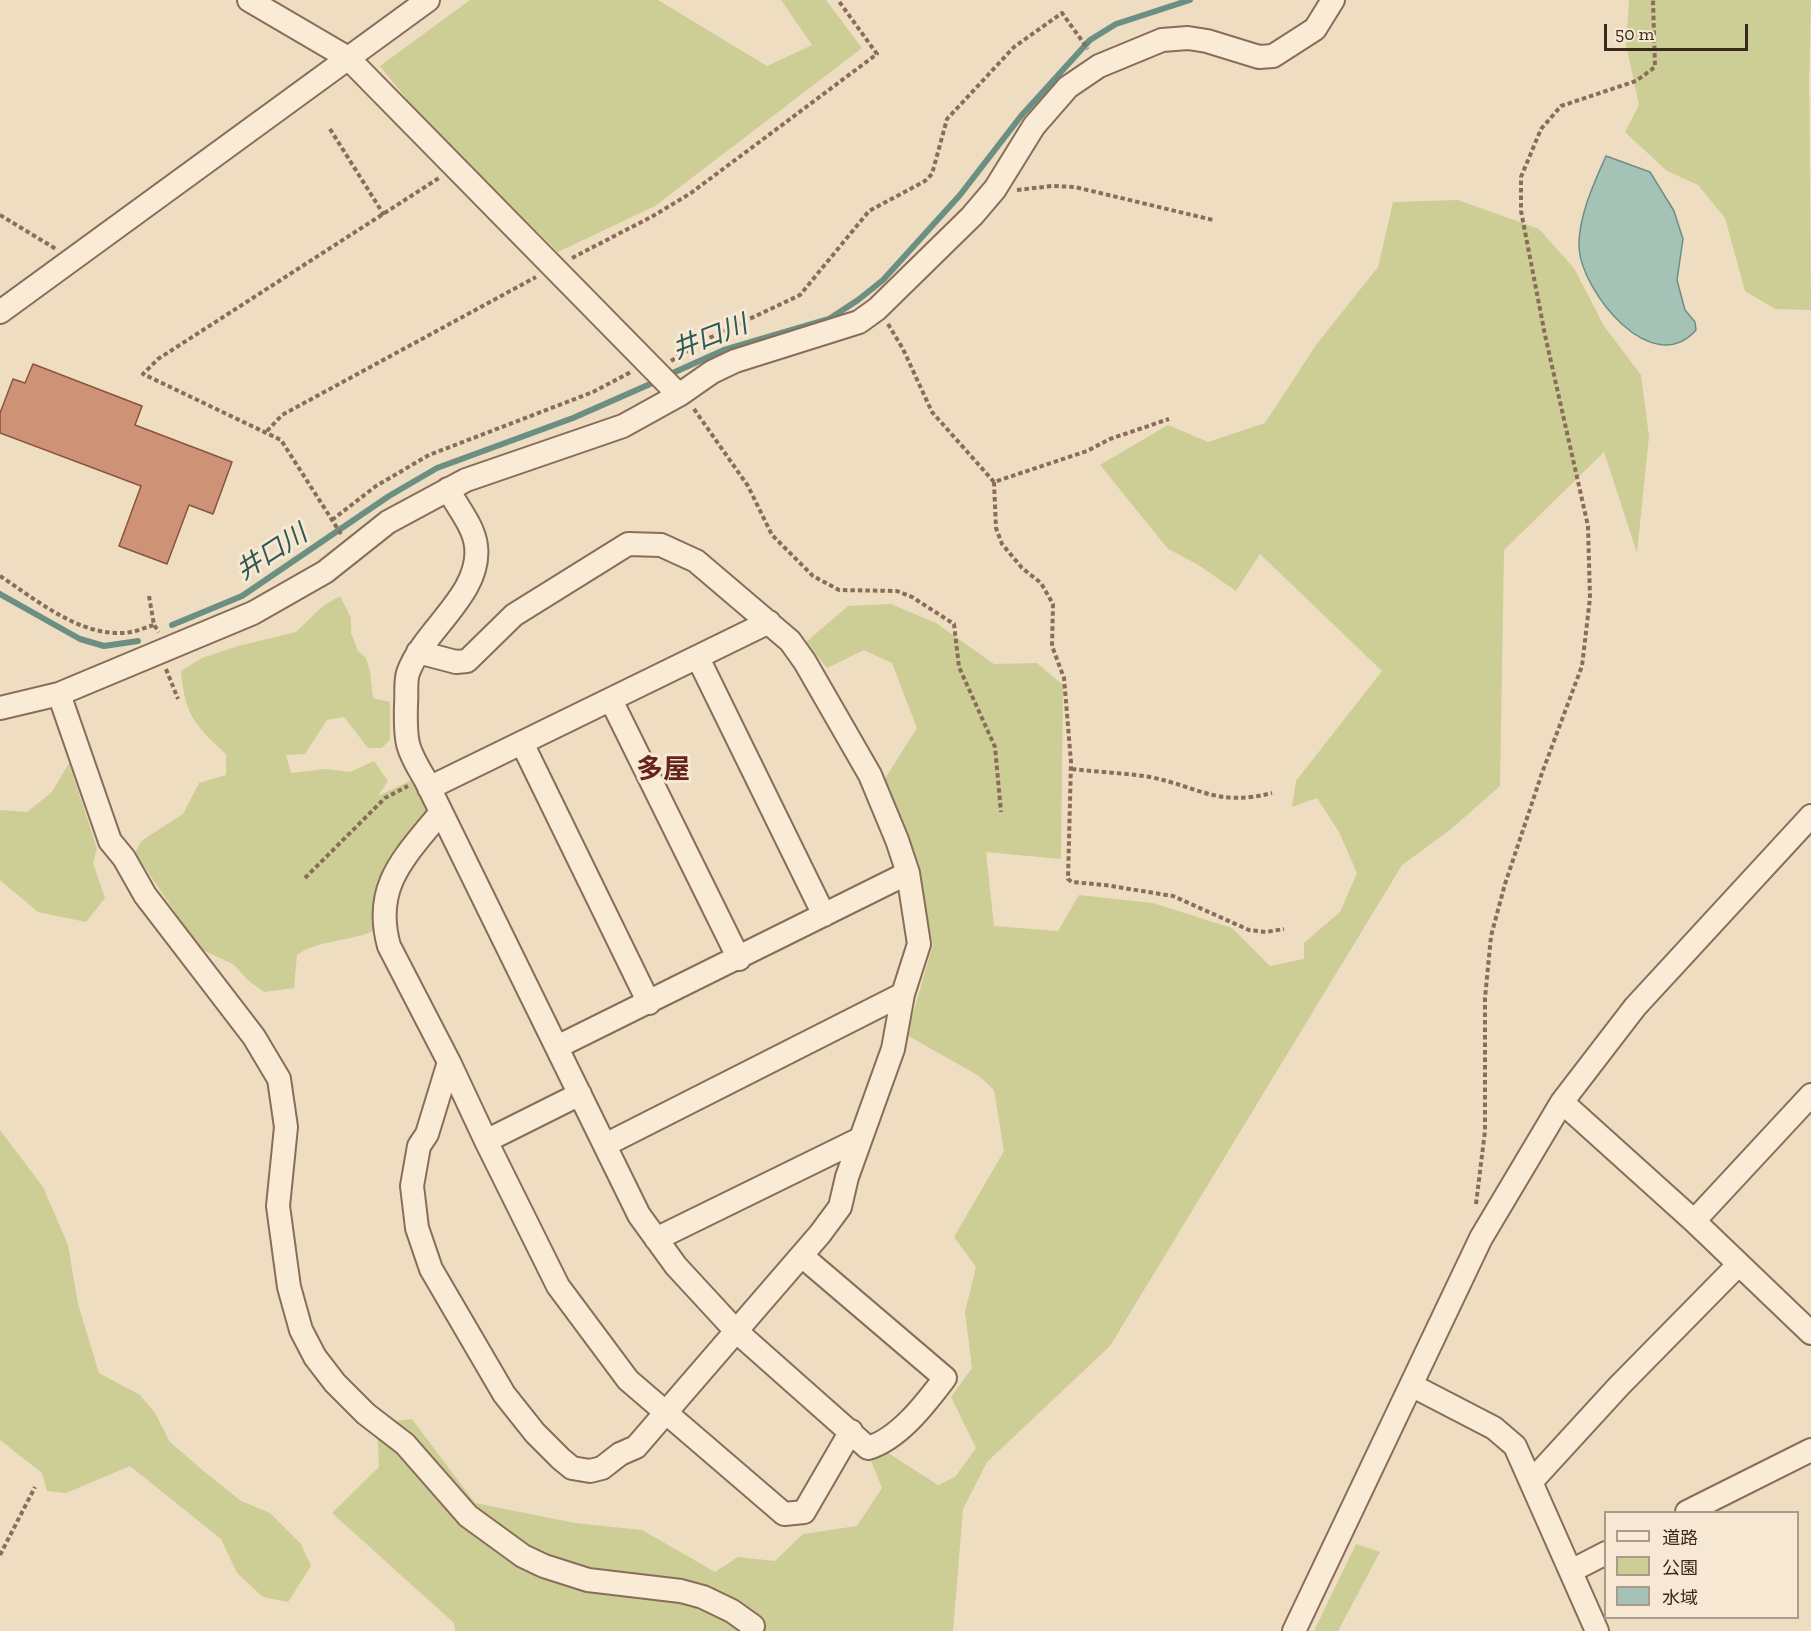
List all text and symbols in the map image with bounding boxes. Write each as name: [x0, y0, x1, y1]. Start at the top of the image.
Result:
scale bar: [1607, 12, 1751, 50]
text: 50 m: [1615, 23, 1654, 45]
water label: 井口川: [668, 309, 752, 367]
water label: 井口川: [231, 519, 313, 587]
district label: 多屋: [636, 754, 690, 786]
legend: [1604, 1511, 1799, 1619]
text: 道路: [1662, 1527, 1698, 1549]
text: 公園: [1662, 1557, 1698, 1579]
text: 水域: [1662, 1587, 1698, 1609]

